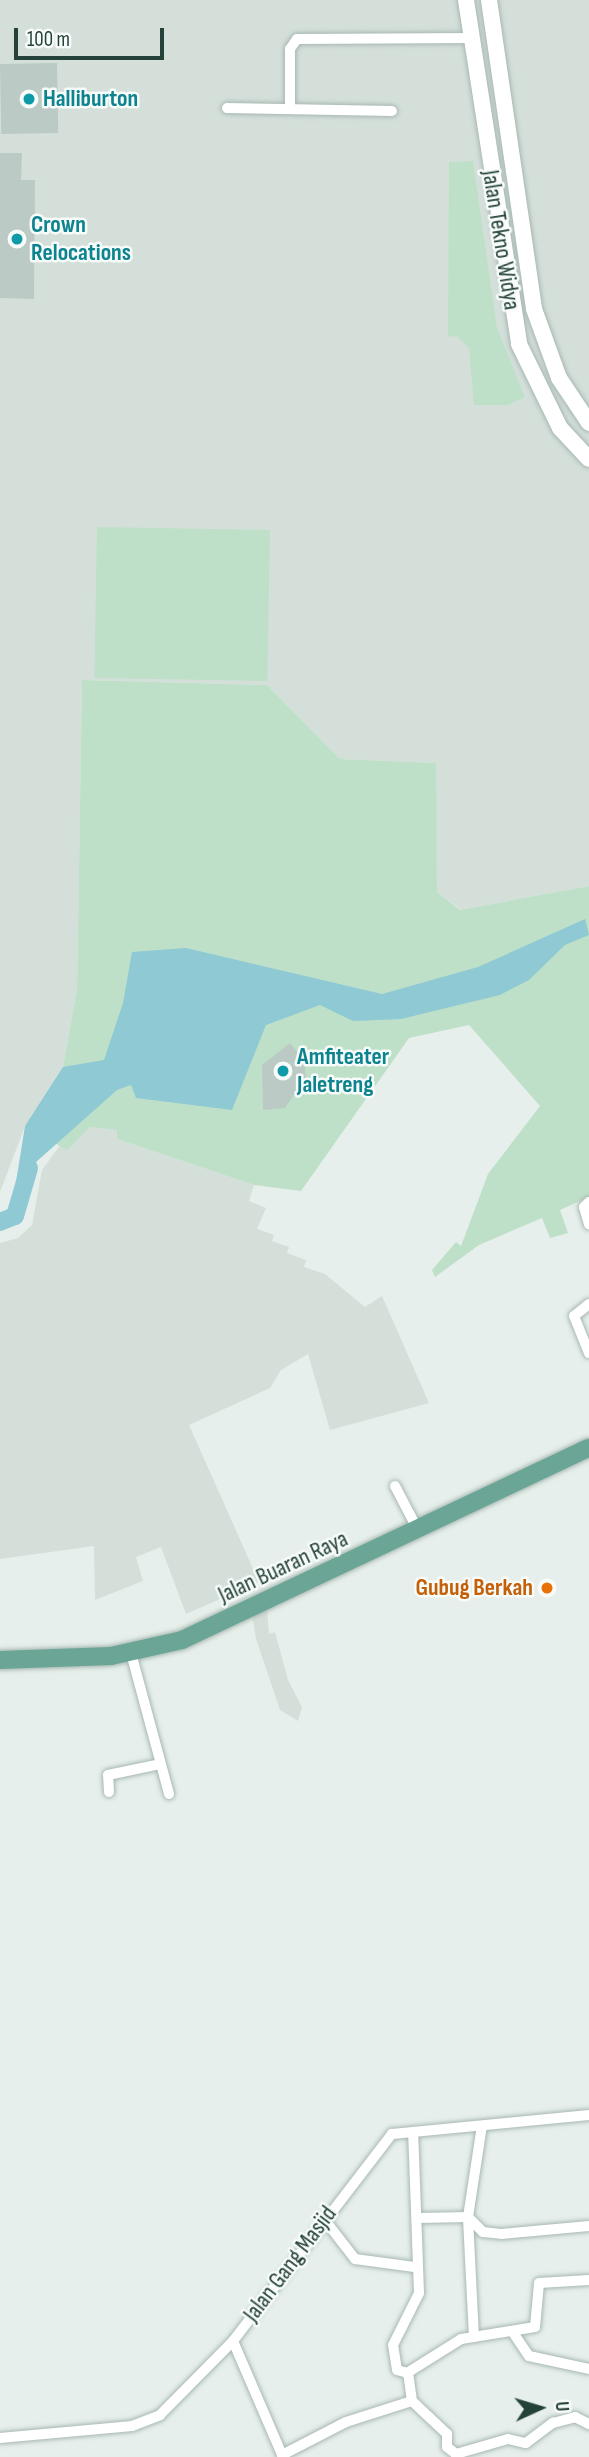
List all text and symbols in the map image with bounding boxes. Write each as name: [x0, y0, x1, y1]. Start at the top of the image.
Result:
scale bar: [18, 14, 168, 58]
text: 100 m: [27, 27, 70, 52]
place label: Halliburton: [43, 85, 138, 113]
marker: Halliburton: [21, 91, 37, 107]
street label: Jalan Tekno Widya: [476, 168, 526, 312]
place label: Crown Relocations: [31, 211, 131, 267]
marker: Crown Relocations: [9, 231, 25, 247]
place label: Amfiteater Jaletreng: [297, 1043, 389, 1099]
marker: Amfiteater Jaletreng: [275, 1063, 291, 1079]
street label: Jalan Buaran Raya: [214, 1524, 352, 1610]
place label: Gubug Berkah: [416, 1574, 533, 1602]
marker: Gubug Berkah: [539, 1580, 555, 1596]
street label: Jalan Gang Masjid: [237, 2200, 343, 2328]
north arrow: [505, 2373, 575, 2443]
text: U: [550, 2401, 573, 2412]

